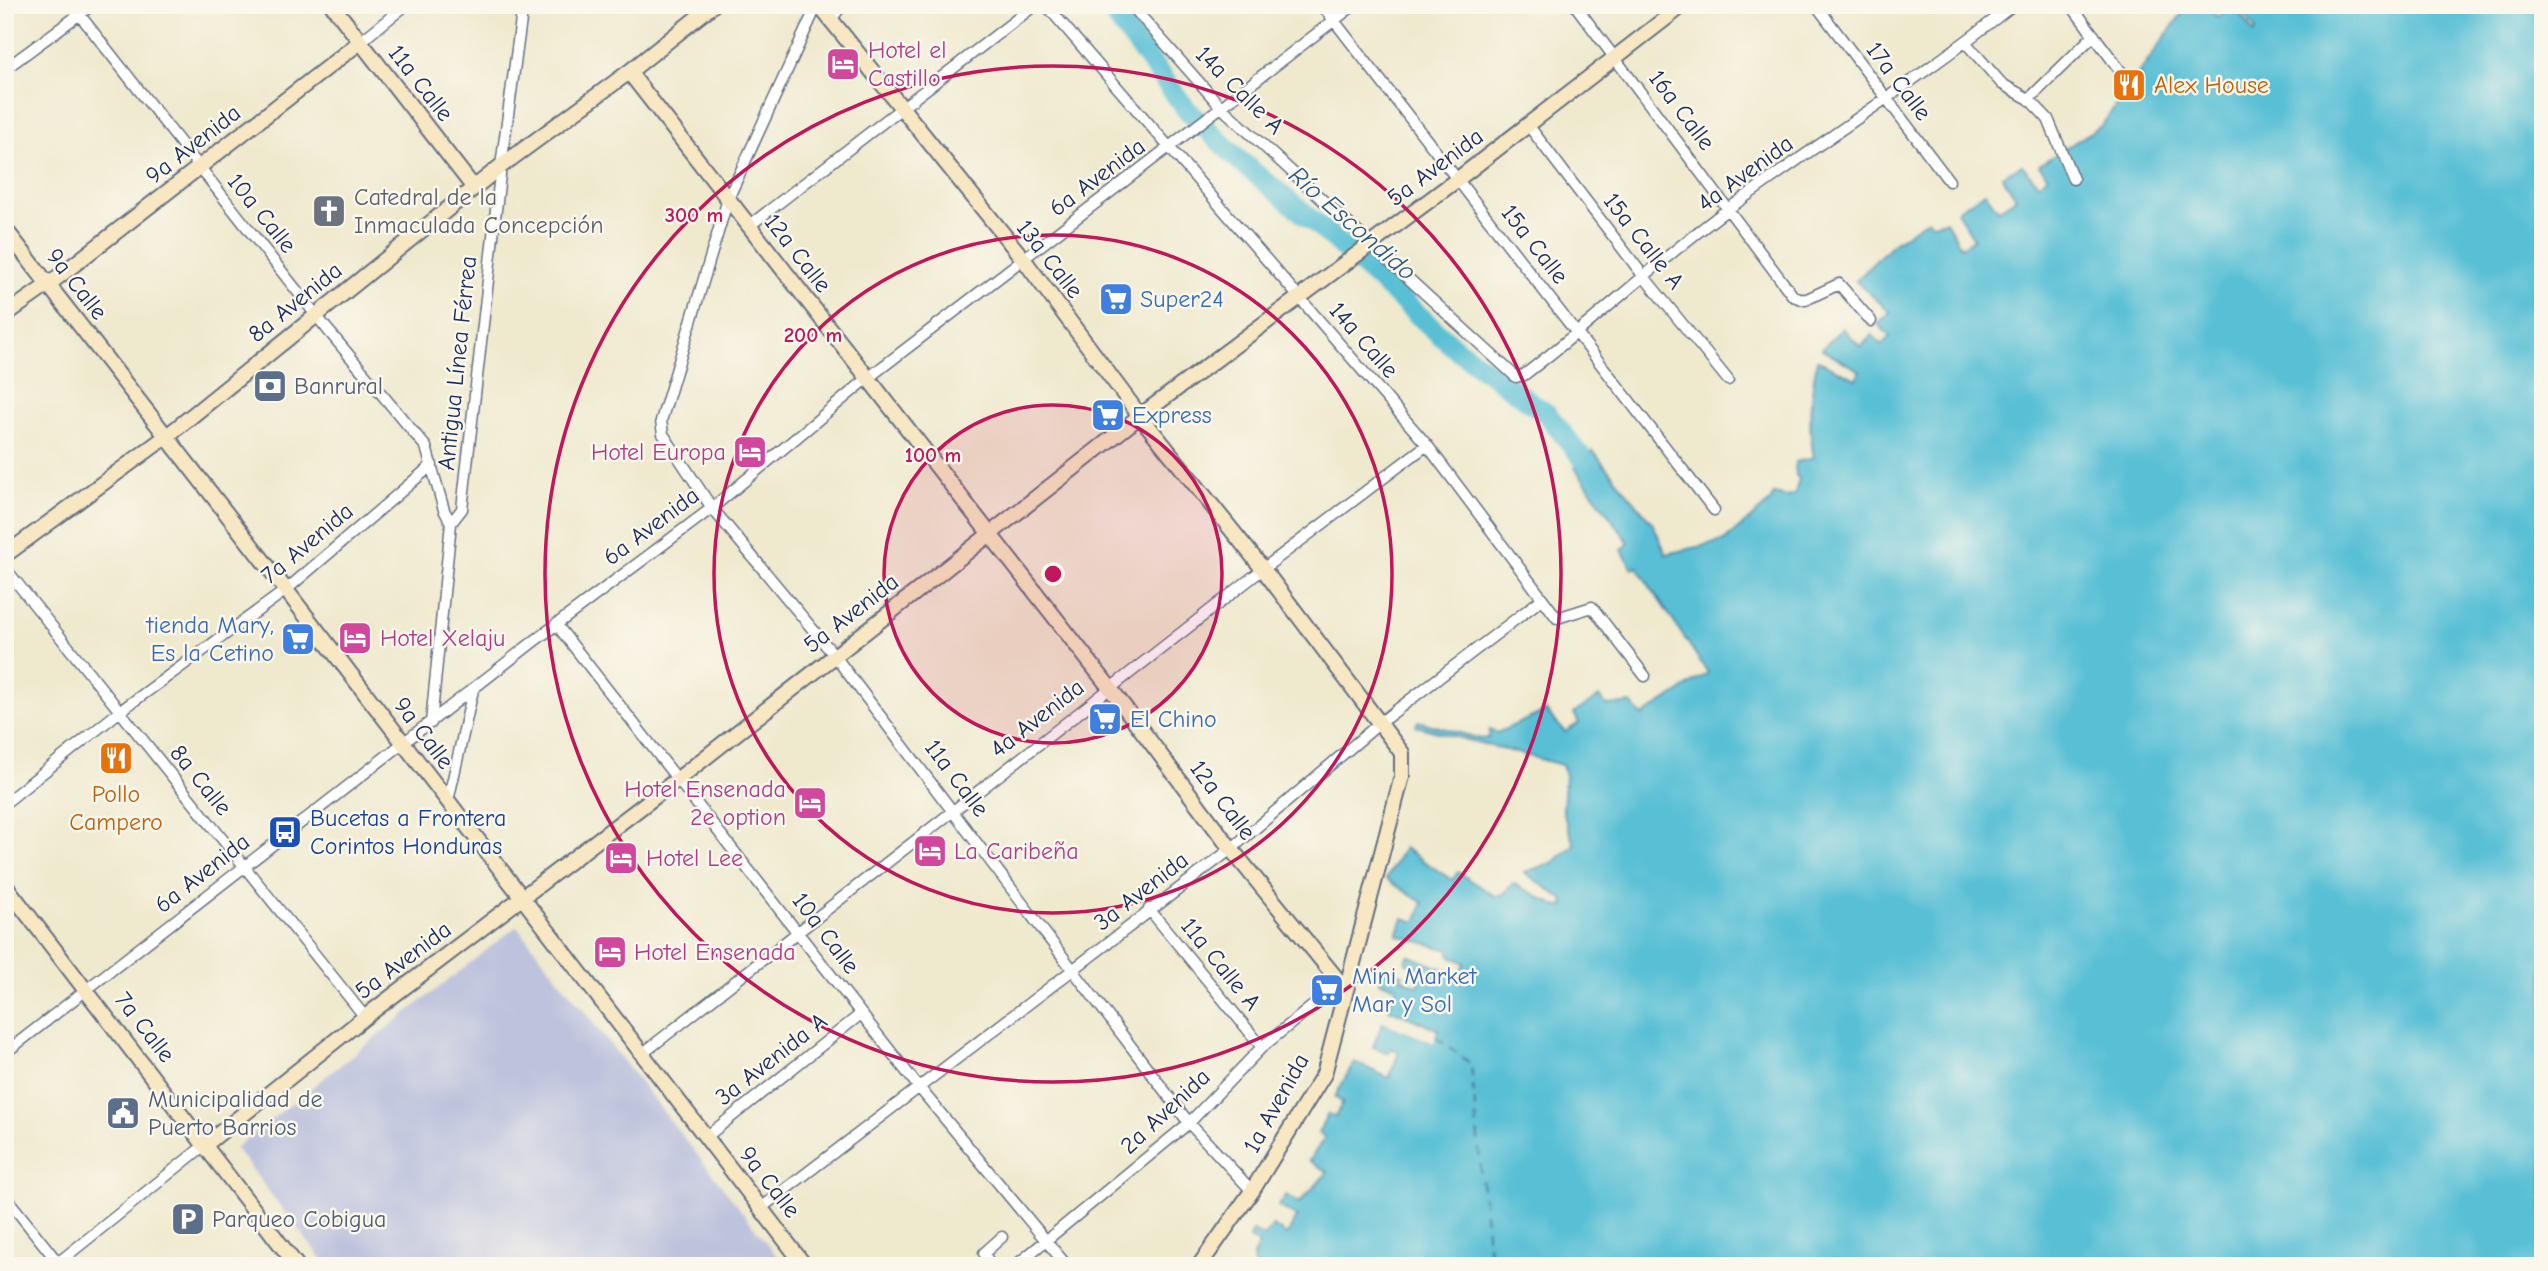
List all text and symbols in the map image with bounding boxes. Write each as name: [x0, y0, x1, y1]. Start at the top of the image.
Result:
place label: Hotel el Castillo: [868, 36, 947, 92]
street label: 17a Calle: [1860, 36, 1938, 126]
street label: 11a Calle: [383, 39, 459, 127]
street label: 14a Calle A: [1190, 40, 1290, 140]
hotel icon: Hotel el Castillo: [824, 45, 862, 83]
street label: 16a Calle: [1643, 65, 1721, 155]
restaurant icon: Alex House: [2110, 66, 2148, 104]
place label: Alex House: [2154, 71, 2269, 99]
street label: 9a Avenida: [140, 98, 246, 190]
street label: 5a Avenida: [1382, 122, 1488, 212]
street label: 4a Avenida: [1692, 129, 1798, 217]
street label: 6a Avenida: [1044, 132, 1150, 222]
water label: Río Escondido: [1283, 160, 1422, 287]
street label: 10a Calle: [221, 168, 303, 258]
place label: Catedral de la Inmaculada Concepción: [354, 183, 604, 239]
street label: 15a Calle A: [1598, 187, 1690, 295]
church icon: Catedral de la Inmaculada Concepción: [310, 192, 348, 230]
street label: 15a Calle: [1495, 199, 1575, 289]
text: 300 m: [665, 203, 723, 227]
street label: 12a Calle: [759, 208, 837, 298]
street label: 13a Calle: [1011, 214, 1089, 304]
street label: 9a Calle: [40, 243, 114, 325]
street label: Antigua Línea Férrea: [432, 254, 482, 472]
street label: 8a Avenida: [243, 256, 347, 348]
supermarket icon: Super24: [1097, 280, 1135, 318]
place label: Super24: [1140, 285, 1224, 313]
street label: 14a Calle: [1324, 296, 1404, 384]
text: 200 m: [784, 323, 842, 347]
bank icon: Banrural: [251, 367, 289, 405]
place label: Banrural: [294, 372, 383, 400]
supermarket icon: Express: [1089, 396, 1127, 434]
place label: Express: [1132, 401, 1212, 429]
hotel icon: Hotel Europa: [731, 433, 769, 471]
place label: Hotel Europa: [591, 438, 726, 466]
text: 100 m: [905, 443, 961, 467]
street label: 6a Avenida: [598, 481, 704, 571]
street label: 7a Avenida: [255, 497, 359, 589]
centre of rings: [1041, 562, 1065, 586]
street label: 5a Avenida: [798, 567, 904, 659]
place label: tienda Mary, Es la Cetino: [146, 611, 274, 667]
hotel icon: Hotel Xelaju: [336, 619, 374, 657]
supermarket icon: tienda Mary, Es la Cetino: [279, 620, 317, 658]
place label: Hotel Xelaju: [380, 624, 505, 652]
street label: 4a Avenida: [984, 673, 1090, 763]
street label: 9a Calle: [388, 692, 460, 774]
supermarket icon: El Chino: [1086, 700, 1124, 738]
place label: El Chino: [1130, 705, 1217, 733]
street label: 11a Calle: [919, 734, 995, 822]
restaurant icon: Pollo Campero: [97, 739, 135, 777]
street label: 8a Calle: [164, 739, 238, 821]
street label: 12a Calle: [1184, 755, 1262, 845]
place label: Hotel Ensenada 2e option: [624, 775, 786, 831]
place label: Pollo Campero: [69, 780, 163, 836]
hotel icon: Hotel Ensenada 2e option: [791, 784, 829, 822]
place label: Bucetas a Frontera Corintos Honduras: [310, 804, 506, 860]
bus stop icon: Bucetas a Frontera Corintos Honduras: [266, 813, 304, 851]
street label: 6a Avenida: [149, 827, 255, 919]
hotel icon: La Caribeña: [911, 832, 949, 870]
place label: La Caribeña: [954, 837, 1079, 865]
hotel icon: Hotel Lee: [602, 839, 640, 877]
place label: Hotel Lee: [646, 844, 743, 872]
street label: 3a Avenida: [1088, 846, 1194, 936]
street label: 10a Calle: [786, 887, 866, 979]
street label: 11a Calle A: [1175, 912, 1267, 1016]
street label: 5a Avenida: [350, 915, 456, 1005]
hotel icon: Hotel Ensenada: [591, 933, 629, 971]
place label: Hotel Ensenada: [634, 938, 796, 966]
place label: Mini Market Mar y Sol: [1352, 962, 1477, 1018]
supermarket icon: Mini Market Mar y Sol: [1308, 971, 1346, 1009]
street label: 7a Calle: [109, 986, 181, 1068]
street label: 3a Avenida A: [710, 1007, 832, 1111]
street label: 1a Avenida: [1237, 1048, 1315, 1158]
street label: 2a Avenida: [1114, 1062, 1216, 1160]
place label: Municipalidad de Puerto Barrios: [148, 1085, 323, 1141]
public building icon: Municipalidad de Puerto Barrios: [104, 1094, 142, 1132]
street label: 9a Calle: [733, 1141, 807, 1223]
parking icon: Parqueo Cobigua: [169, 1200, 207, 1238]
place label: Parqueo Cobigua: [212, 1205, 386, 1233]

